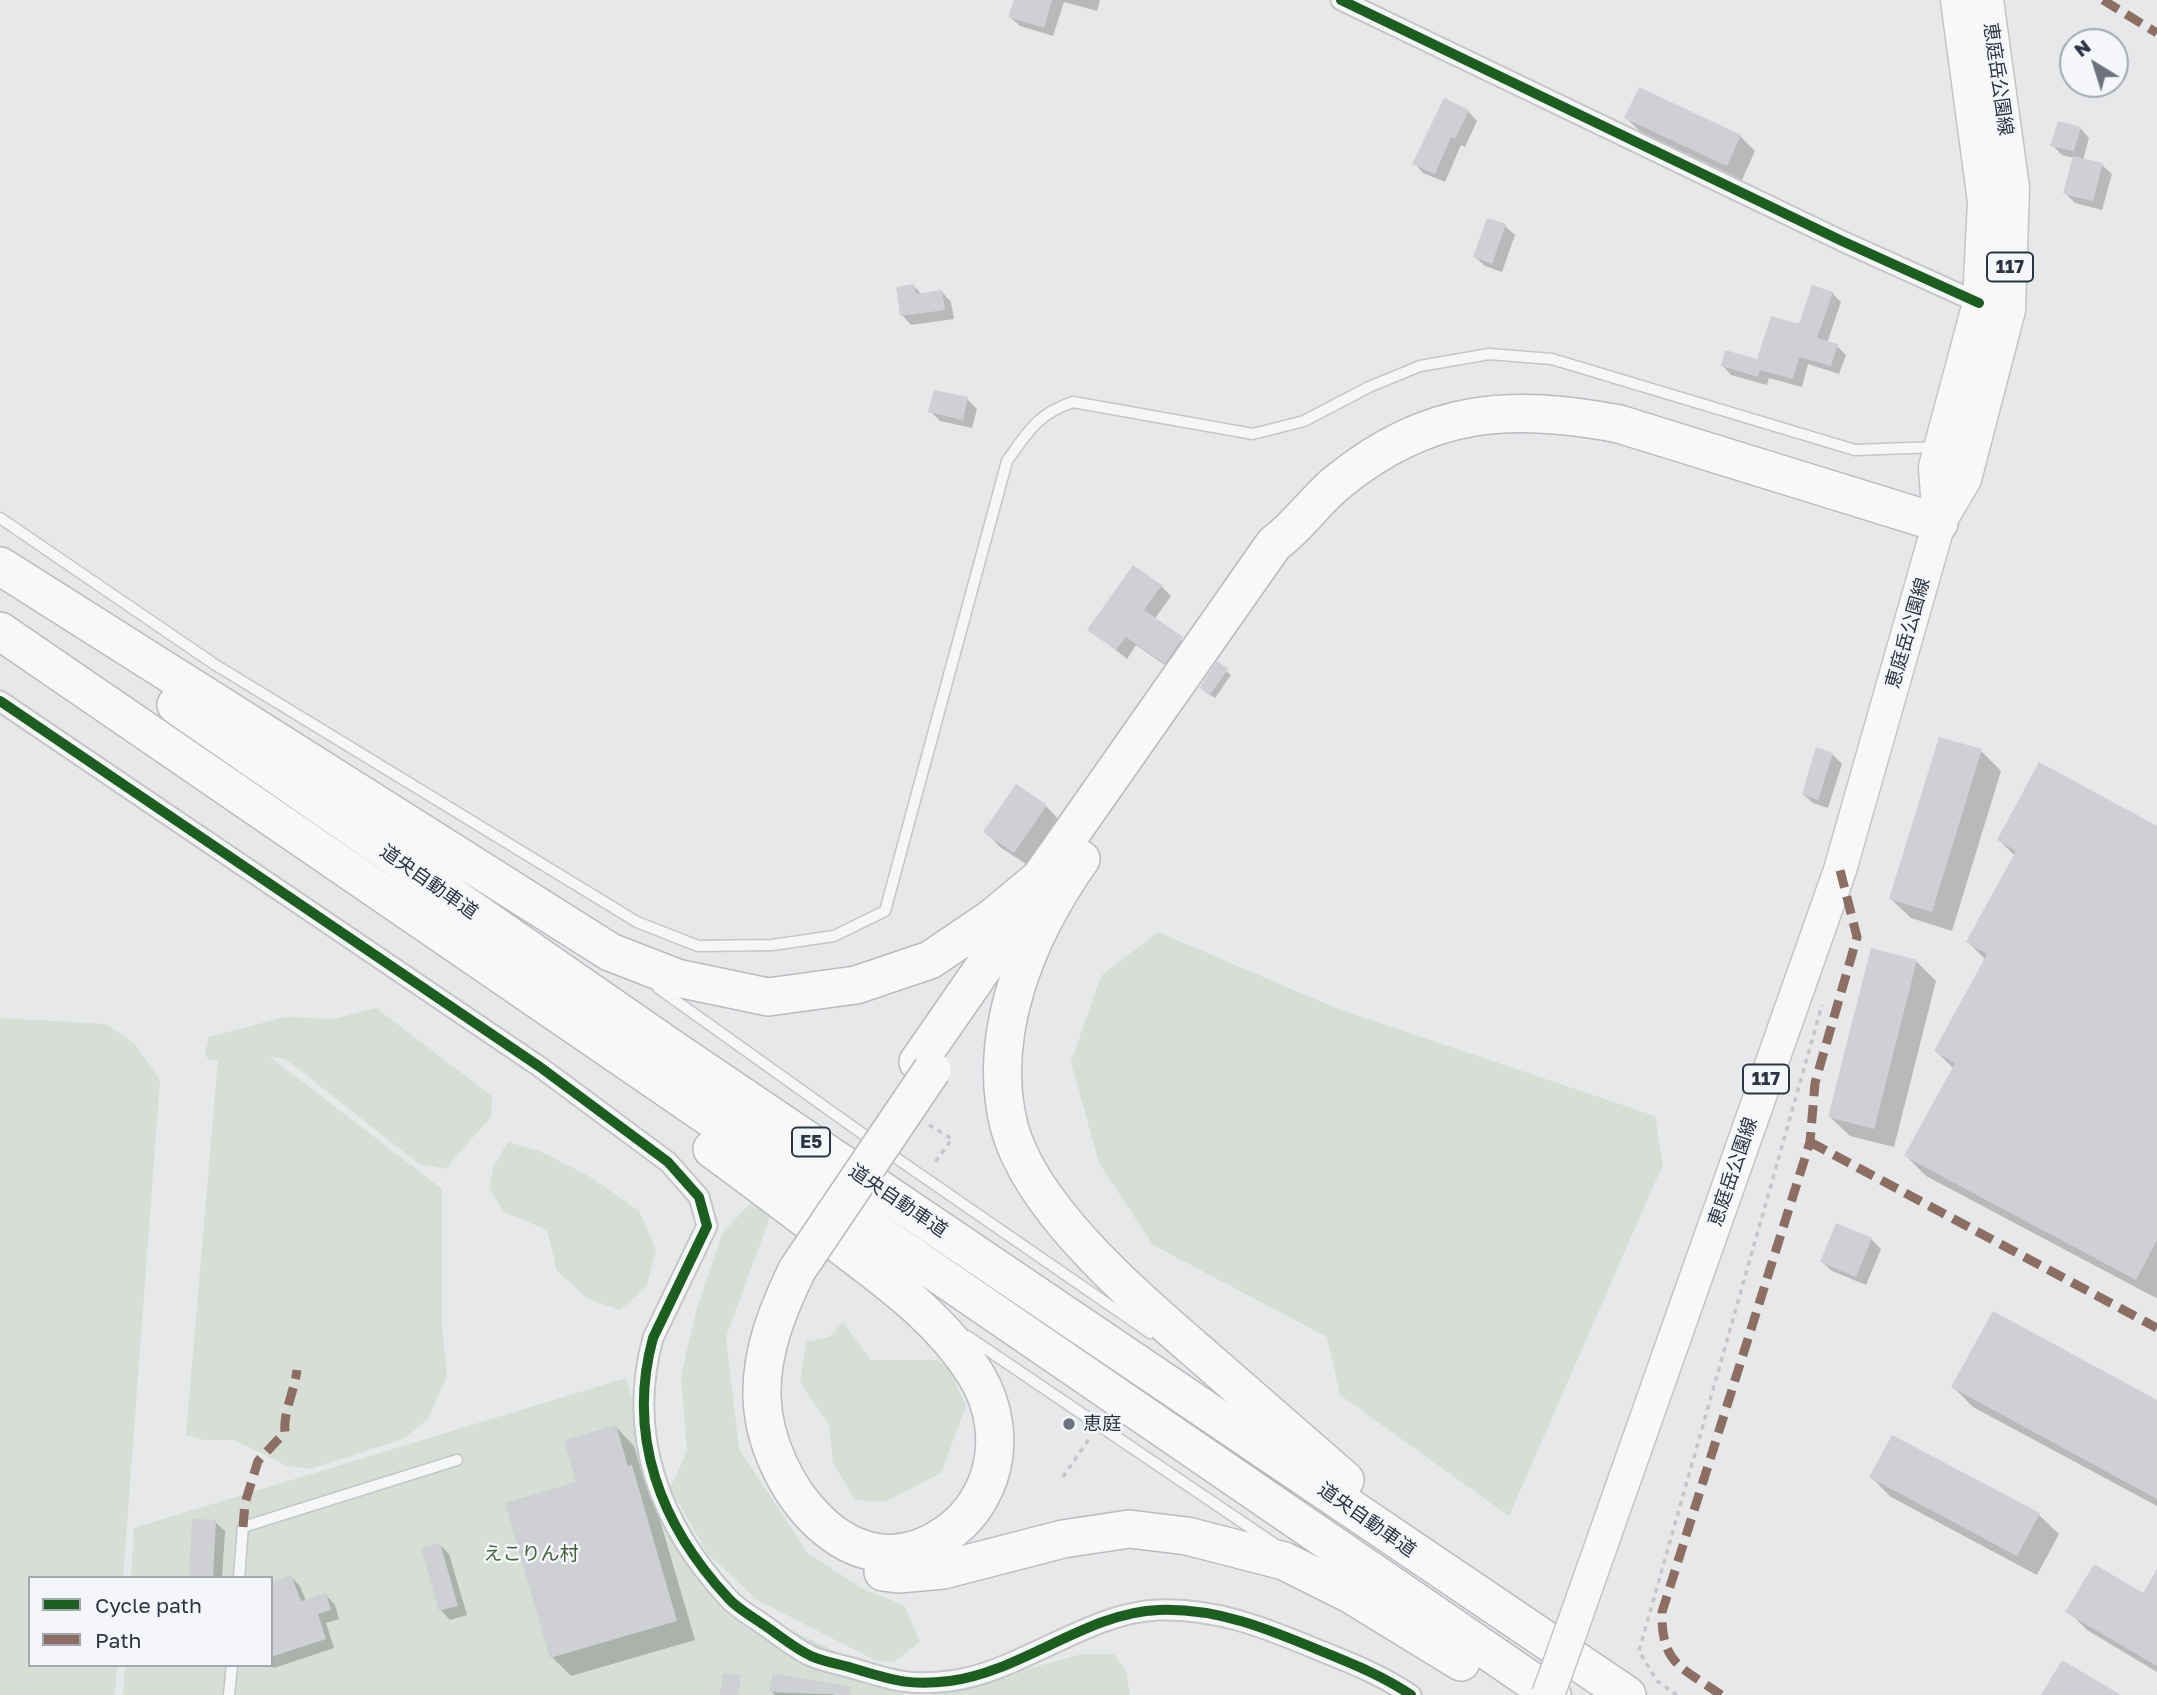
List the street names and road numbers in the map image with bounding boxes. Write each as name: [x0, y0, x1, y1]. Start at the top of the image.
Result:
street label: 恵庭岳公園線: [1979, 21, 2017, 137]
road number: 117: [1987, 253, 2033, 282]
street label: 恵庭岳公園線: [1881, 575, 1935, 691]
street label: 道央自動車道: [376, 840, 482, 924]
road number: 117: [1743, 1064, 1789, 1094]
street label: 恵庭岳公園線: [1704, 1114, 1762, 1230]
road number: E5: [792, 1128, 830, 1156]
street label: 道央自動車道: [844, 1160, 952, 1242]
street label: 道央自動車道: [1314, 1478, 1420, 1562]

